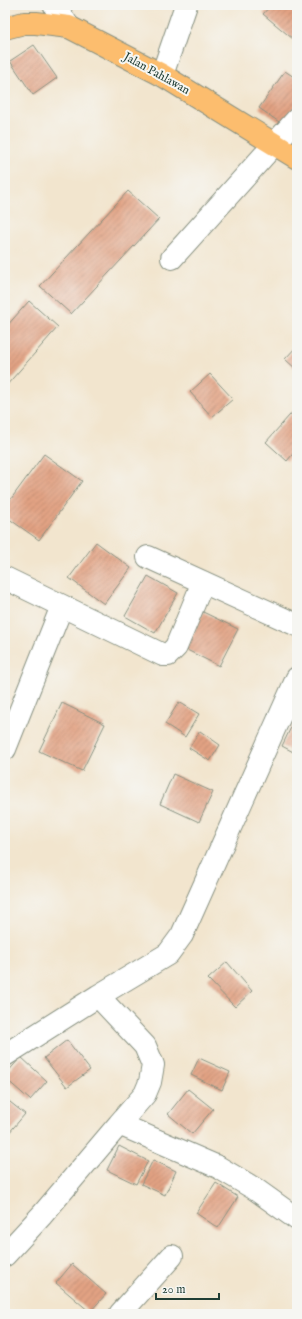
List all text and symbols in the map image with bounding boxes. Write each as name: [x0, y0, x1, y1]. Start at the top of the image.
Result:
street label: Jalan Pahlawan: [119, 48, 193, 99]
scale bar: [156, 1275, 219, 1301]
text: 20 m: [162, 1282, 185, 1297]

